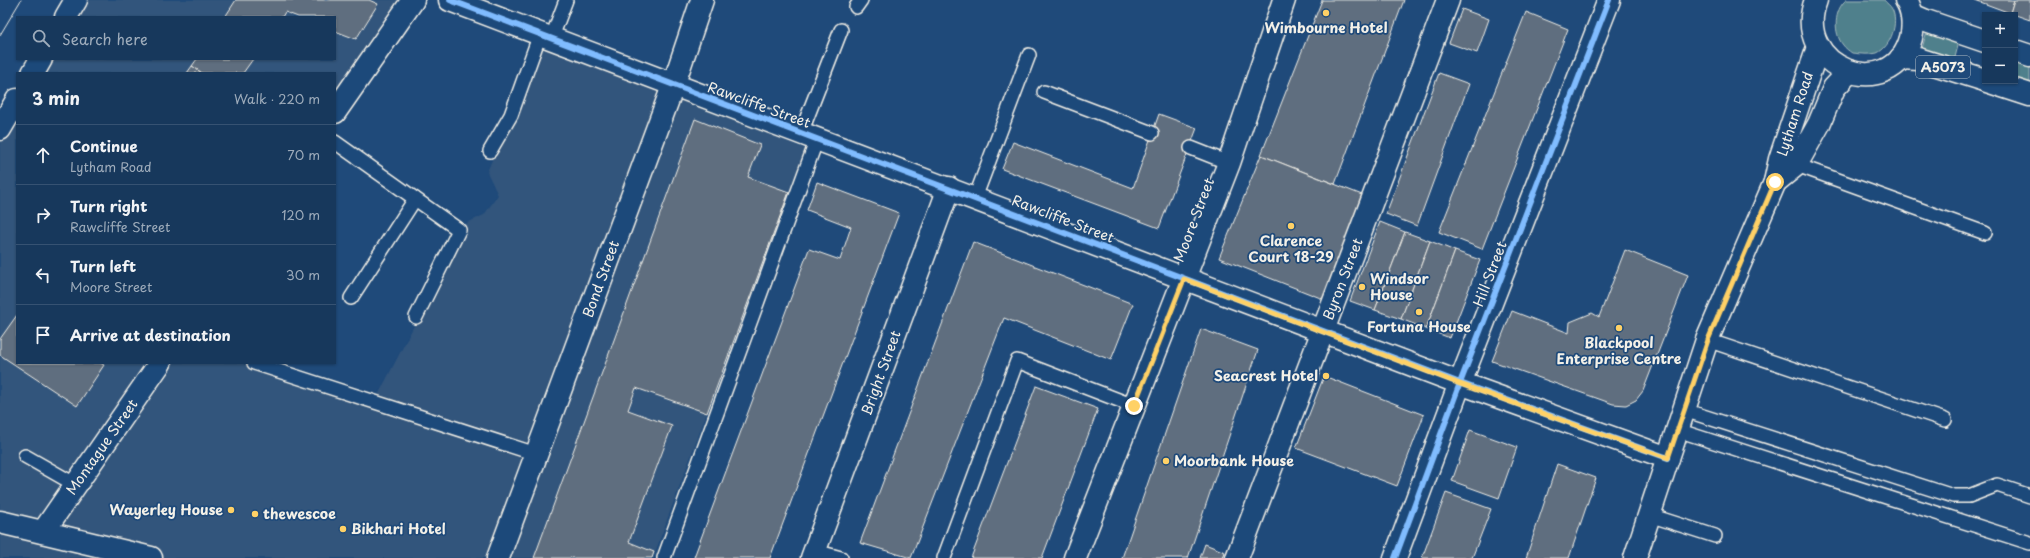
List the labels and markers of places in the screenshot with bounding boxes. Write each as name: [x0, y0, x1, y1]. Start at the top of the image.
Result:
marker: Wimbourne Hotel: [1321, 8, 1331, 18]
place label: Wimbourne Hotel: [1265, 17, 1387, 38]
marker: Clarence Court 18-29: [1286, 221, 1296, 231]
place label: Clarence Court 18-29: [1248, 230, 1334, 267]
place label: Windsor House: [1370, 268, 1430, 305]
marker: Windsor House: [1357, 282, 1367, 292]
marker: Fortuna House: [1414, 307, 1424, 317]
place label: Fortuna House: [1367, 316, 1471, 337]
marker: Blackpool Enterprise Centre: [1614, 323, 1624, 333]
place label: Blackpool Enterprise Centre: [1557, 332, 1682, 369]
place label: Seacrest Hotel: [1214, 365, 1318, 386]
marker: Seacrest Hotel: [1321, 371, 1331, 381]
place label: Moorbank House: [1174, 450, 1294, 471]
marker: Moorbank House: [1161, 456, 1171, 466]
place label: Wayerley House: [109, 499, 223, 520]
place label: thewescoe: [263, 503, 336, 524]
marker: Wayerley House: [226, 505, 236, 515]
marker: thewescoe: [250, 509, 260, 519]
place label: Bikhari Hotel: [351, 518, 446, 539]
marker: Bikhari Hotel: [338, 524, 348, 534]

